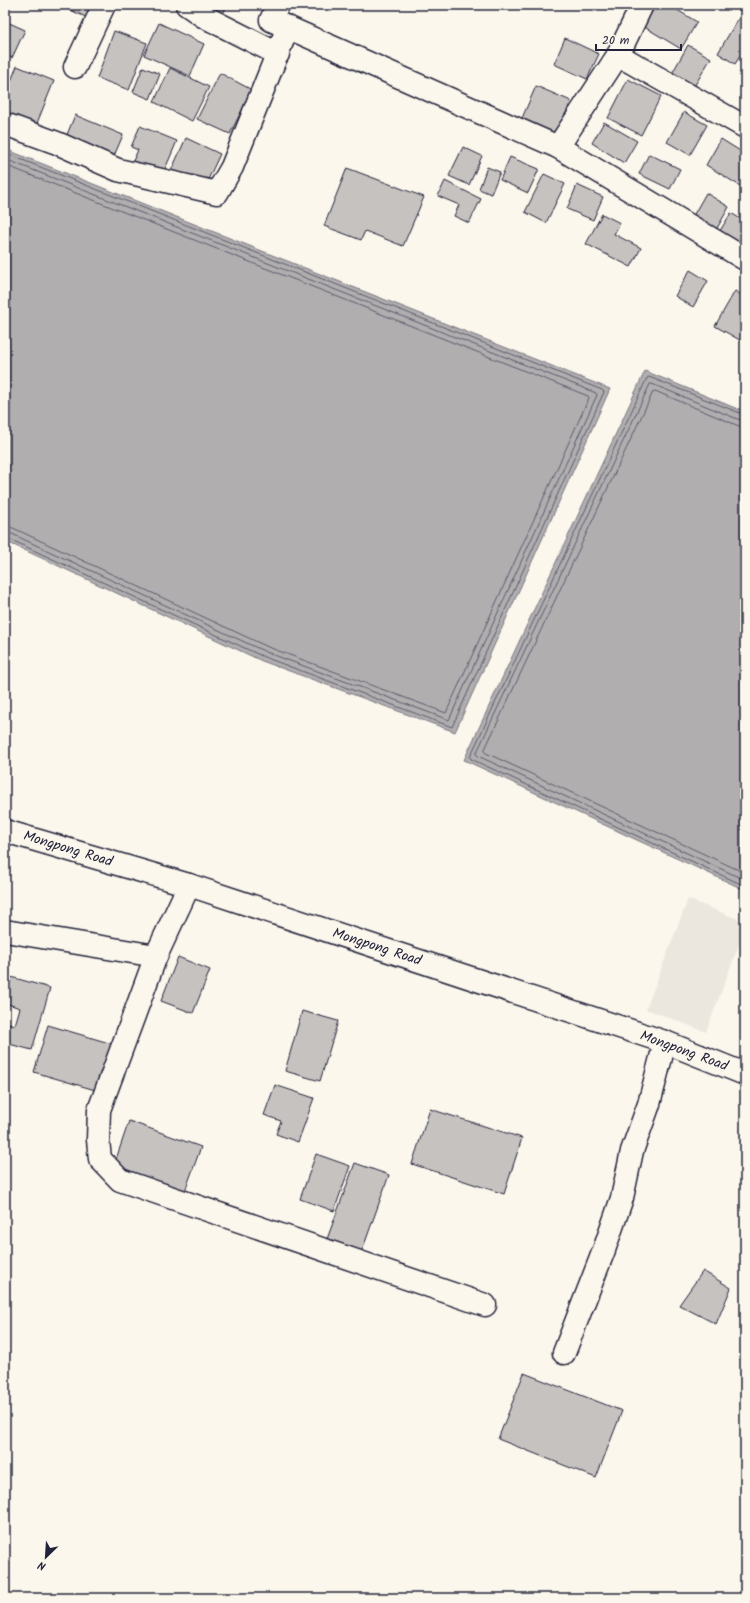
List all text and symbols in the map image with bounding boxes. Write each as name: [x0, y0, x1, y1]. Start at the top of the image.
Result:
scale bar: [596, 26, 681, 52]
text: 20 m: [602, 31, 630, 50]
street label: Mongpong Road: [21, 825, 116, 873]
street label: Mongpong Road: [330, 922, 425, 972]
street label: Mongpong Road: [637, 1025, 732, 1077]
north arrow: [26, 1537, 66, 1577]
text: N: [35, 1556, 49, 1575]

